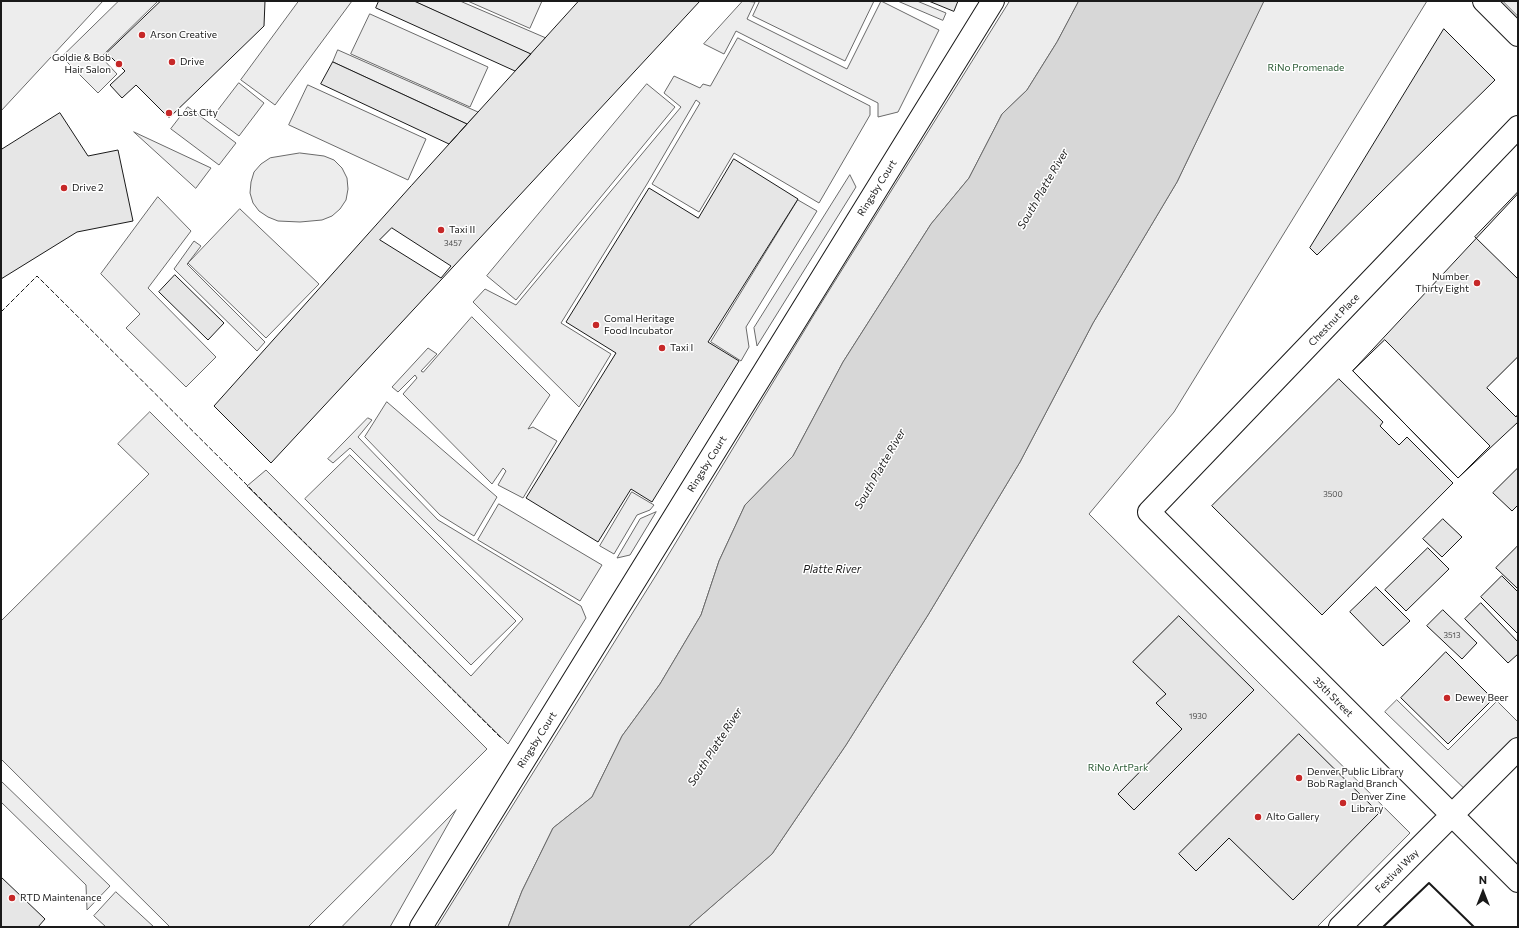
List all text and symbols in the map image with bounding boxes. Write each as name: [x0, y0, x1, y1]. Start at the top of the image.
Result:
place label: Arson Creative: [150, 29, 217, 41]
marker: Arson Creative: [137, 30, 147, 40]
place label: Goldie & Bob Hair Salon: [52, 52, 111, 76]
place label: Drive: [180, 56, 204, 68]
marker: Drive: [167, 57, 177, 67]
marker: Goldie & Bob Hair Salon: [114, 59, 124, 69]
park label: RiNo Promenade: [1268, 62, 1344, 74]
place label: Lost City: [177, 107, 218, 119]
marker: Lost City: [164, 108, 174, 118]
water label: South Platte River: [1015, 147, 1071, 231]
street label: Ringsby Court: [855, 158, 899, 218]
place label: Drive 2: [72, 182, 104, 194]
marker: Drive 2: [59, 183, 69, 193]
place label: Taxi II: [449, 224, 475, 236]
marker: Taxi II: [436, 225, 446, 235]
house number: 3457: [444, 238, 462, 248]
place label: Number Thirty Eight: [1415, 271, 1469, 294]
marker: Number Thirty Eight: [1472, 278, 1482, 288]
street label: Chestnut Place: [1306, 291, 1362, 349]
place label: Comal Heritage Food Incubator: [604, 313, 674, 336]
marker: Comal Heritage Food Incubator: [591, 320, 601, 330]
place label: Taxi I: [670, 342, 693, 354]
marker: Taxi I: [657, 343, 667, 353]
water label: South Platte River: [852, 427, 908, 511]
street label: Ringsby Court: [685, 434, 729, 494]
house number: 3500: [1323, 489, 1343, 499]
water label: Platte River: [803, 562, 861, 576]
house number: 3513: [1443, 630, 1461, 640]
street label: 35th Street: [1311, 675, 1355, 719]
place label: Dewey Beer: [1455, 692, 1509, 704]
marker: Dewey Beer: [1442, 693, 1452, 703]
water label: South Platte River: [685, 706, 745, 788]
street label: Ringsby Court: [515, 710, 559, 770]
house number: 1930: [1189, 711, 1207, 721]
park label: RiNo ArtPark: [1088, 762, 1148, 774]
place label: Denver Public Library Bob Ragland Branch: [1307, 766, 1404, 790]
marker: Denver Public Library Bob Ragland Branch: [1294, 773, 1304, 783]
place label: Denver Zine Library: [1351, 791, 1406, 814]
marker: Denver Zine Library: [1338, 798, 1348, 808]
place label: Alto Gallery: [1266, 811, 1319, 823]
marker: Alto Gallery: [1253, 812, 1263, 822]
street label: Festival Way: [1373, 847, 1421, 895]
north arrow: [1463, 872, 1503, 912]
text: N: [1479, 873, 1487, 886]
place label: RTD Maintenance: [20, 892, 101, 904]
marker: RTD Maintenance: [7, 893, 17, 903]

